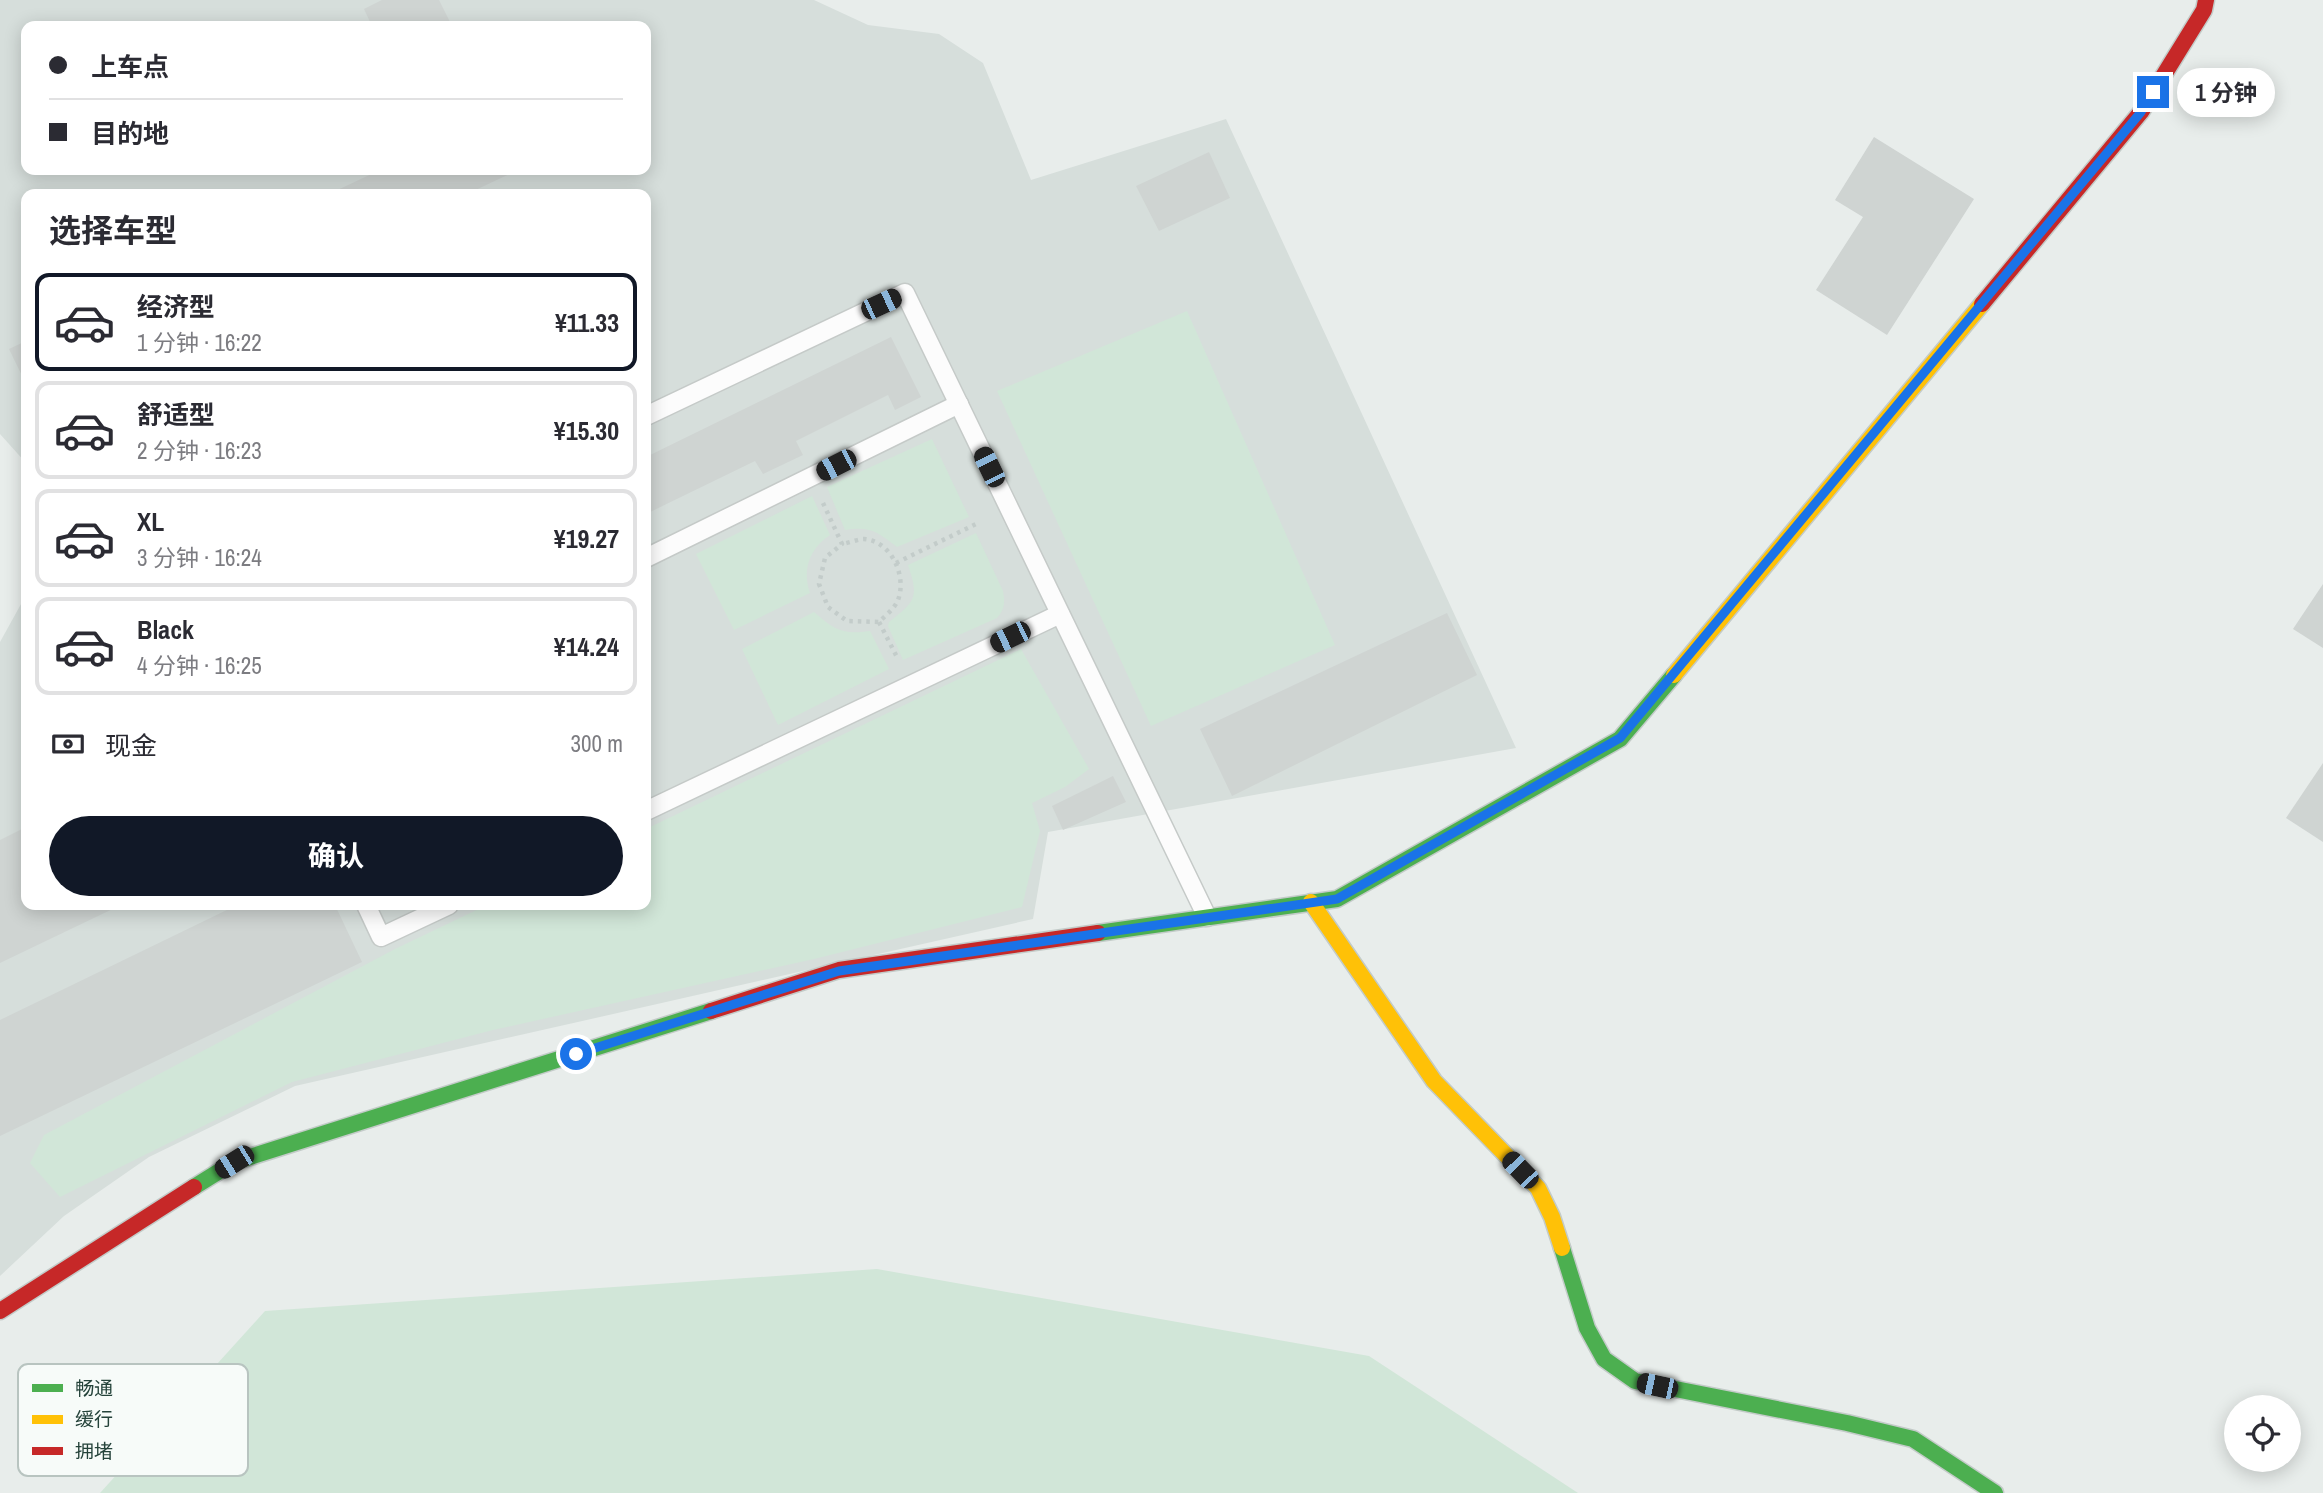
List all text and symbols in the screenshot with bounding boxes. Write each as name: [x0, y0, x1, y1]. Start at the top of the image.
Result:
text: 上车点: [91, 49, 169, 84]
callout: 1 分钟: [2178, 68, 2276, 116]
route end: [2137, 76, 2169, 108]
text: 1 分钟: [2195, 77, 2257, 108]
text: 目的地: [91, 116, 169, 151]
text: 选择车型: [49, 209, 177, 252]
car: [858, 286, 905, 322]
text: 经济型: [137, 289, 215, 324]
icon: car: [53, 291, 116, 354]
text: ¥11.33: [555, 305, 619, 340]
text: 1 分钟 · 16:22: [137, 327, 262, 358]
text: 舒适型: [137, 397, 215, 432]
icon: car: [53, 399, 116, 462]
text: ¥15.30: [554, 413, 619, 448]
text: 2 分钟 · 16:23: [137, 435, 262, 466]
car: [971, 444, 1008, 490]
car: [813, 446, 860, 484]
text: XL: [137, 504, 164, 539]
icon: car: [53, 507, 116, 570]
text: ¥19.27: [554, 521, 619, 556]
text: 3 分钟 · 16:24: [137, 542, 262, 573]
text: Black: [137, 612, 194, 647]
icon: car: [53, 615, 116, 678]
car: [987, 618, 1034, 656]
text: ¥14.24: [554, 629, 619, 664]
text: 4 分钟 · 16:25: [137, 650, 262, 681]
icon: cash: [49, 725, 87, 763]
text: 现金: [105, 728, 157, 763]
text: 300 m: [571, 728, 623, 759]
button: 确认: [49, 816, 623, 896]
route start: [560, 1038, 592, 1070]
car: [211, 1142, 258, 1182]
car: [1498, 1148, 1543, 1192]
legend: [18, 1364, 248, 1476]
car: [1635, 1371, 1680, 1401]
text: 畅通: [75, 1375, 113, 1401]
map controls: [2224, 1395, 2301, 1472]
button: locate: [2224, 1395, 2301, 1472]
text: 缓行: [75, 1406, 113, 1432]
text: 拥堵: [75, 1438, 113, 1464]

